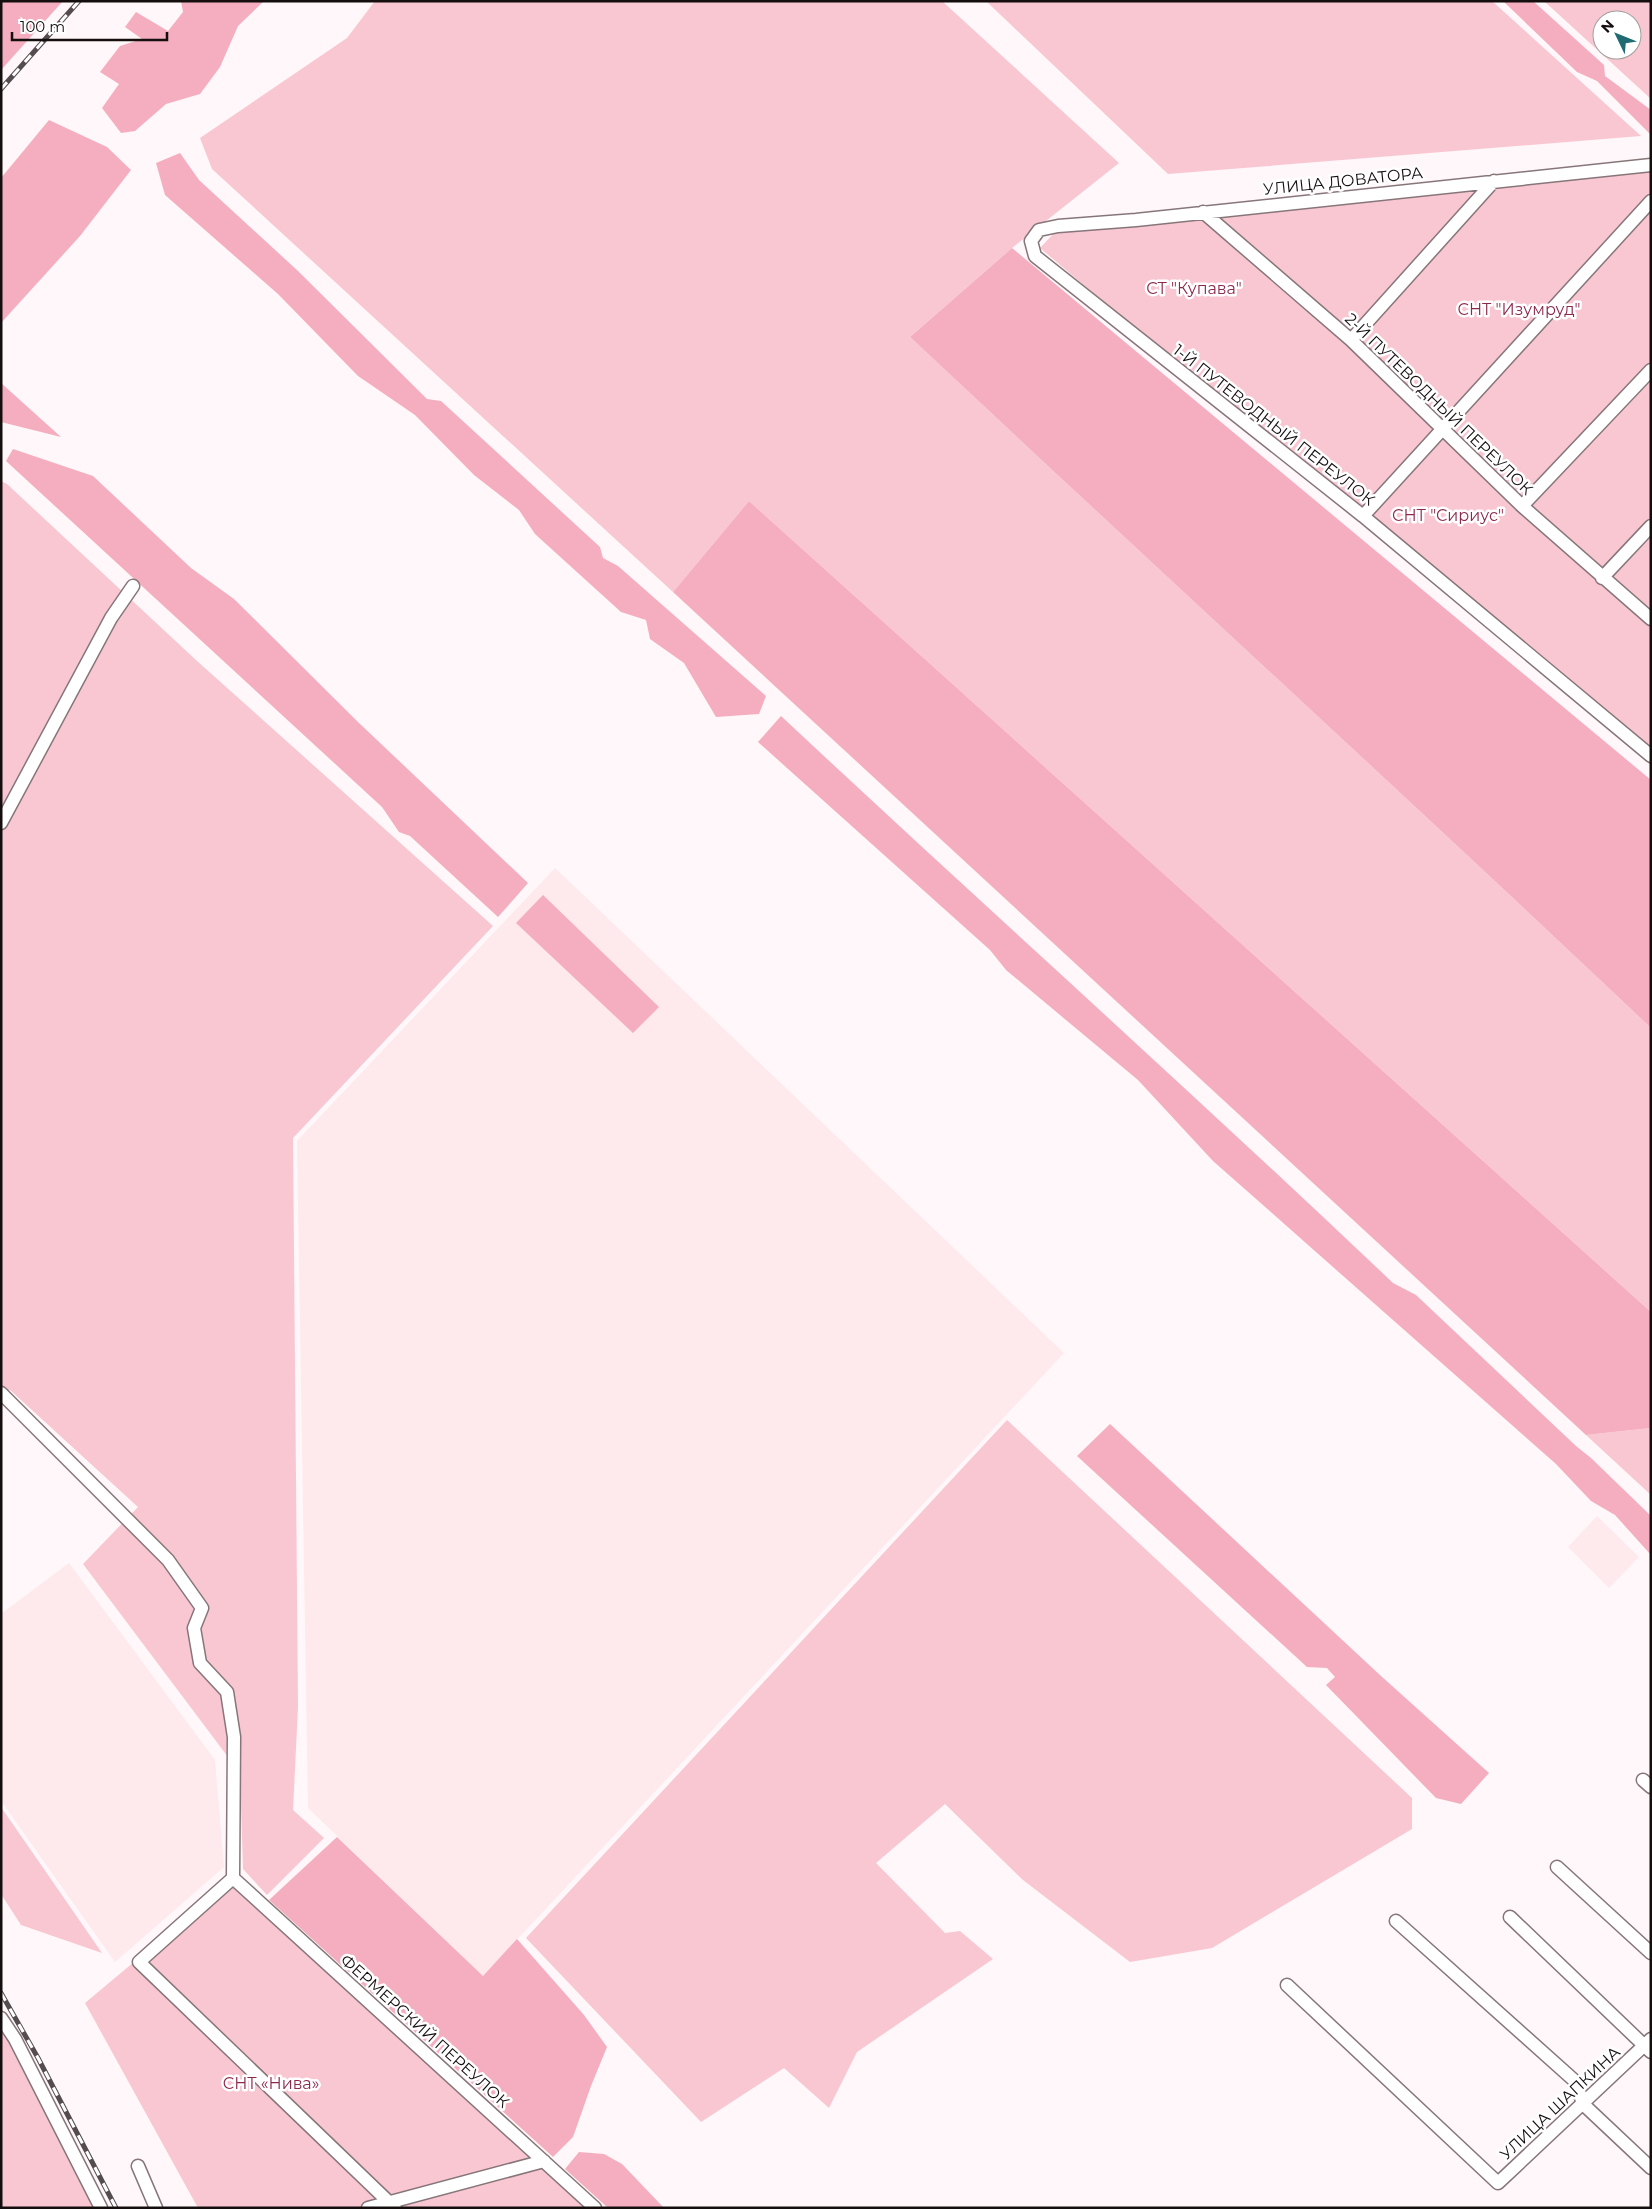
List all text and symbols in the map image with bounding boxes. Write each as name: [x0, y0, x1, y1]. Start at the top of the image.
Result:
scale bar: [12, 10, 168, 42]
north arrow: [1592, 10, 1642, 60]
text: N: [1597, 16, 1618, 36]
text: 100 m: [20, 17, 65, 36]
street label: УЛИЦА ДОВАТОРА: [1262, 163, 1424, 199]
park label: СТ "Купава": [1146, 279, 1242, 298]
park label: СНТ "Изумруд": [1457, 300, 1581, 319]
street label: 2-Й ПУТЕВОДНЫЙ ПЕРЕУЛОК: [1341, 309, 1537, 499]
street label: 1-Й ПУТЕВОДНЫЙ ПЕРЕУЛОК: [1170, 340, 1378, 510]
park label: СНТ "Сириус": [1392, 506, 1504, 525]
street label: ФЕРМЕРСКИЙ ПЕРЕУЛОК: [337, 1950, 513, 2112]
street label: УЛИЦА ШАПКИНА: [1496, 2042, 1624, 2164]
park label: СНТ «Нива»: [223, 2074, 319, 2093]

